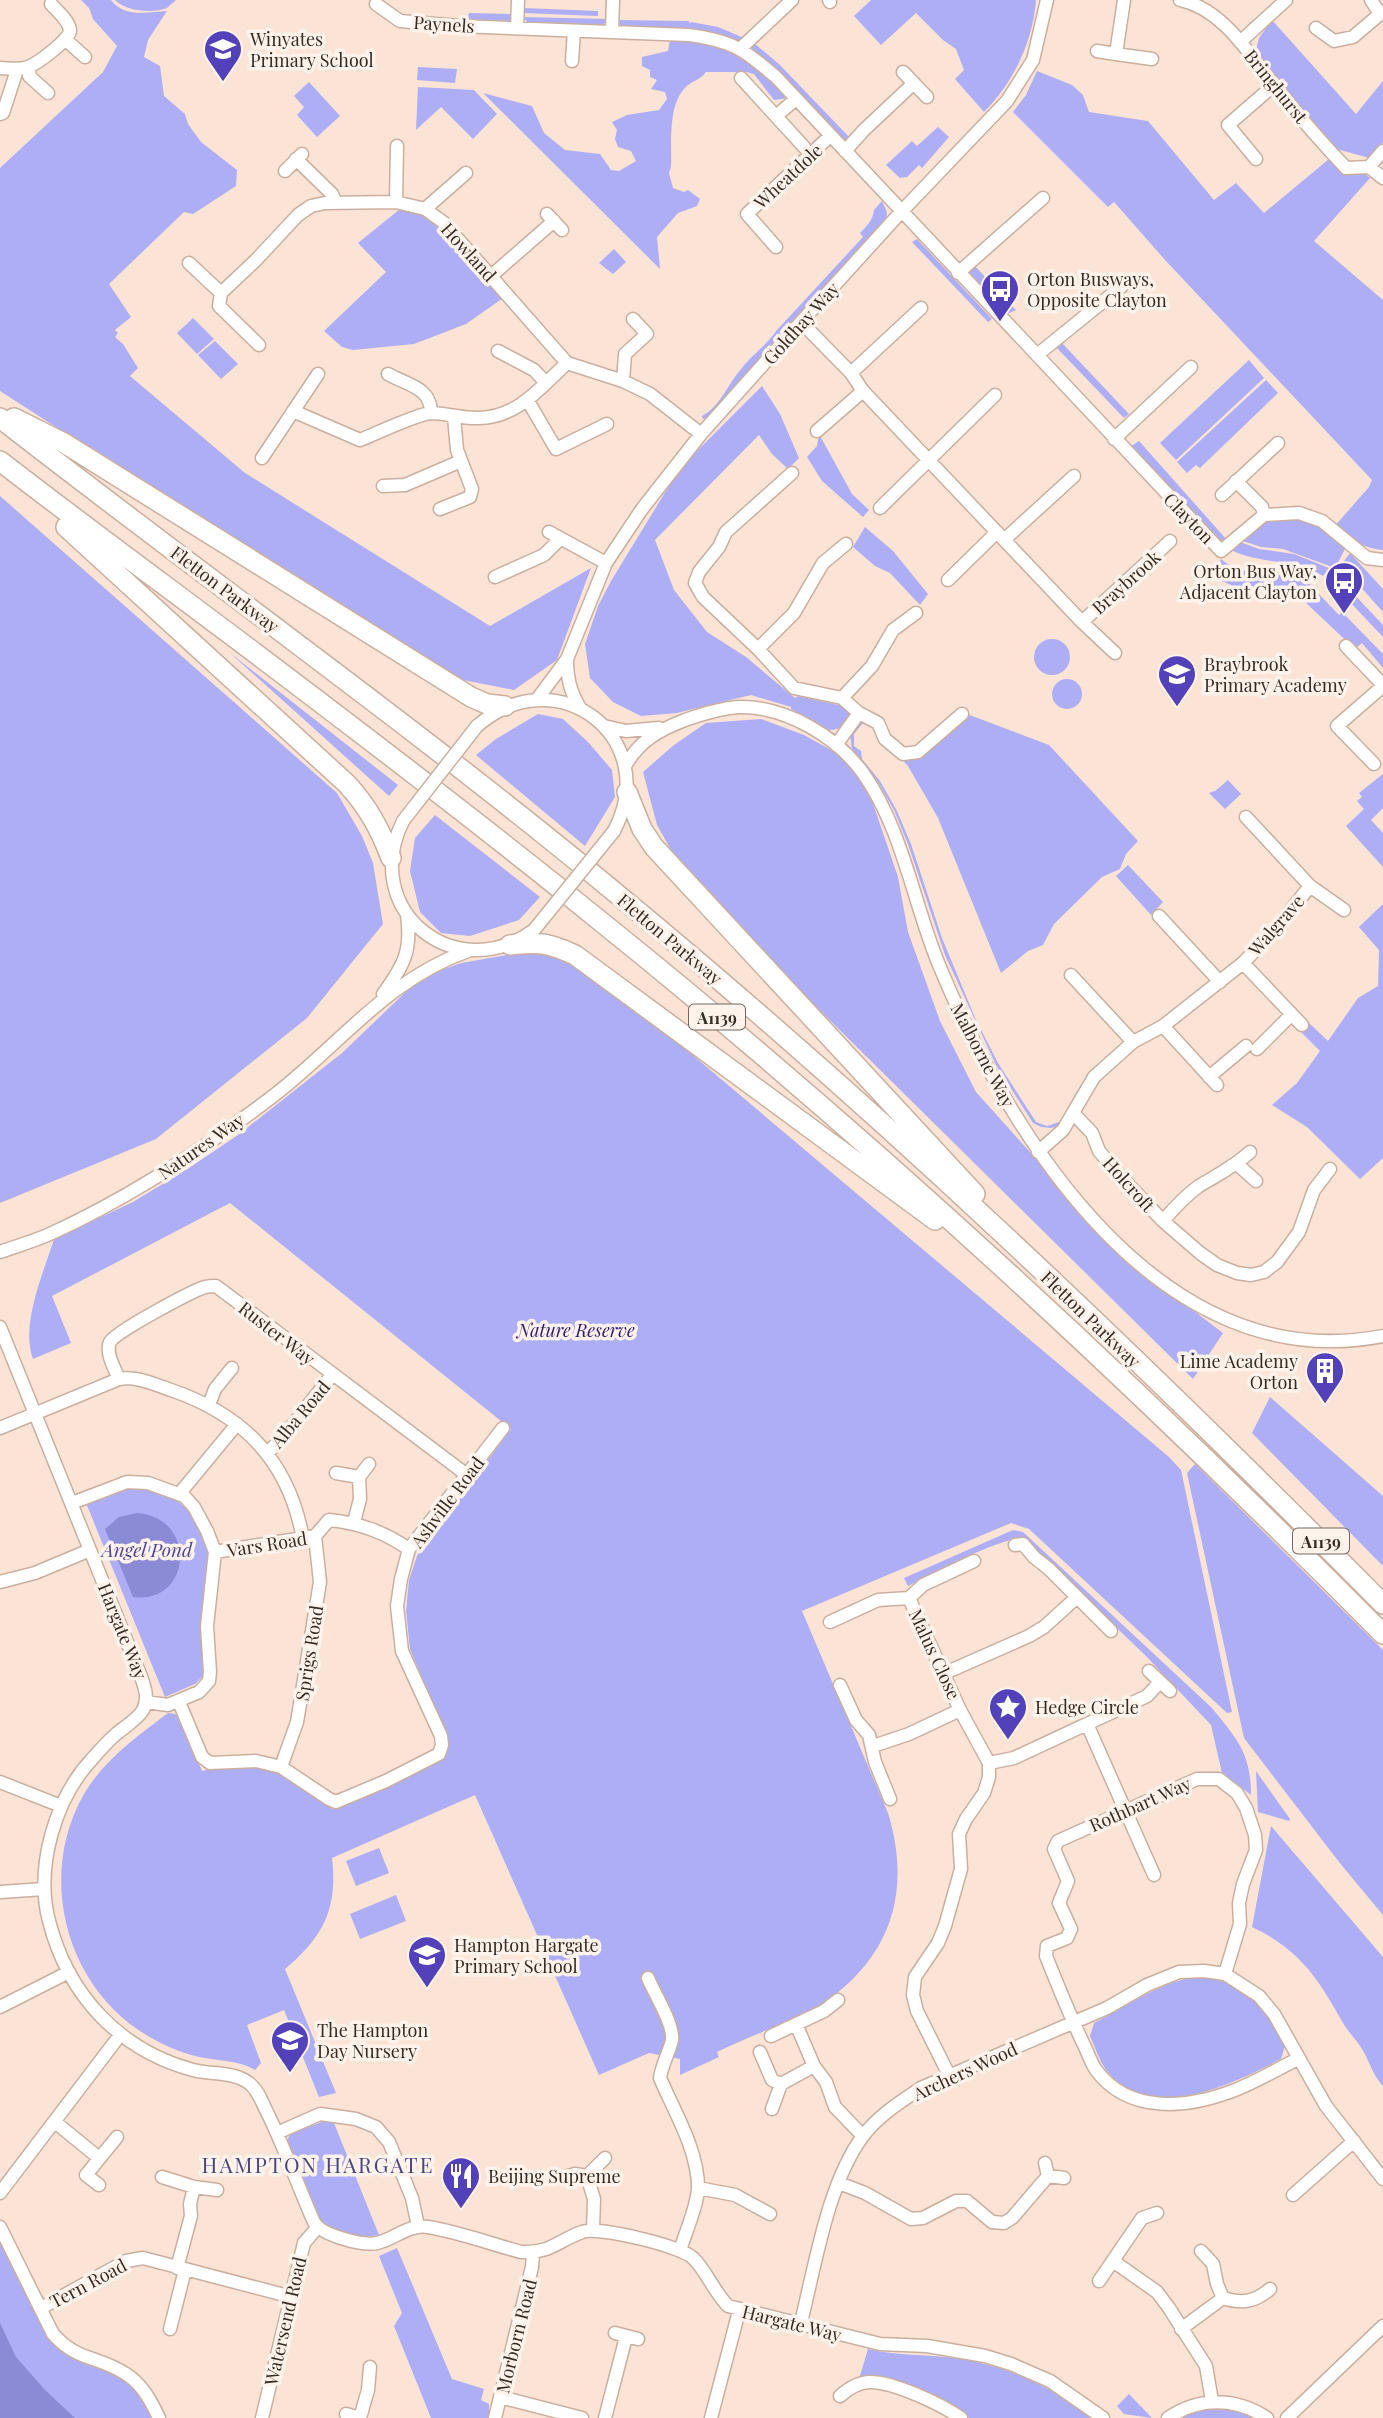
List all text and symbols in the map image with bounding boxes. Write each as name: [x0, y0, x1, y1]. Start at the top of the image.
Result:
street label: Paynels: [413, 10, 475, 38]
place label: Winyates Primary School: [249, 27, 374, 72]
school or university icon: Winyates Primary School: [202, 28, 244, 83]
street label: Bringhurst: [1239, 44, 1313, 128]
street label: Wheatdole: [748, 138, 827, 215]
street label: Howland: [436, 217, 502, 287]
place label: Orton Busways, Opposite Clayton: [1027, 267, 1167, 312]
bus stop icon: Orton Busways, Opposite Clayton: [979, 268, 1021, 323]
street label: Goldhay Way: [758, 277, 844, 369]
street label: Clayton: [1159, 487, 1219, 549]
street label: Fletton Parkway: [166, 540, 284, 638]
street label: Braybrook: [1087, 545, 1165, 619]
place label: Orton Bus Way, Adjacent Clayton: [1179, 559, 1317, 604]
bus stop icon: Orton Bus Way, Adjacent Clayton: [1323, 560, 1365, 615]
place label: Braybrook Primary Academy: [1204, 652, 1347, 697]
school or university icon: Braybrook Primary Academy: [1156, 653, 1198, 708]
street label: Fletton Parkway: [613, 888, 727, 990]
street label: Walgrave: [1242, 889, 1309, 961]
street label: Malborne Way: [945, 999, 1021, 1111]
road number: A1139: [689, 1004, 745, 1030]
street label: Natures Way: [153, 1107, 249, 1185]
street label: Holcroft: [1098, 1151, 1161, 1217]
street label: Fletton Parkway: [1036, 1265, 1146, 1373]
street label: Ruster Way: [234, 1296, 320, 1370]
park label: Nature Reserve: [515, 1318, 635, 1342]
place label: Lime Academy Orton: [1180, 1349, 1298, 1394]
building icon: Lime Academy Orton: [1304, 1350, 1346, 1405]
street label: Alba Road: [264, 1375, 336, 1453]
street label: Ashville Road: [404, 1451, 490, 1553]
street label: Vars Road: [224, 1526, 309, 1562]
road number: A1139: [1293, 1528, 1349, 1554]
water label: Angel Pond: [100, 1536, 193, 1562]
street label: Hargate Way: [93, 1579, 153, 1683]
street label: Sprigs Road: [290, 1603, 328, 1702]
street label: Malus Close: [904, 1605, 966, 1703]
place icon: Hedge Circle: [987, 1686, 1029, 1741]
place label: Hedge Circle: [1035, 1695, 1139, 1719]
street label: Rothbart Way: [1085, 1771, 1195, 1837]
place label: Hampton Hargate Primary School: [454, 1933, 599, 1978]
school or university icon: Hampton Hargate Primary School: [406, 1934, 448, 1989]
place label: The Hampton Day Nursery: [317, 2018, 428, 2063]
school or university icon: The Hampton Day Nursery: [269, 2019, 311, 2074]
street label: Archers Wood: [908, 2036, 1022, 2106]
district label: HAMPTON HARGATE: [202, 2150, 434, 2178]
restaurant icon: Beijing Supreme: [440, 2155, 482, 2210]
place label: Beijing Supreme: [488, 2164, 621, 2188]
street label: Tern Road: [45, 2253, 131, 2313]
street label: Watersend Road: [258, 2254, 312, 2389]
street label: Morborn Road: [490, 2276, 542, 2396]
street label: Hargate Way: [740, 2299, 844, 2347]

